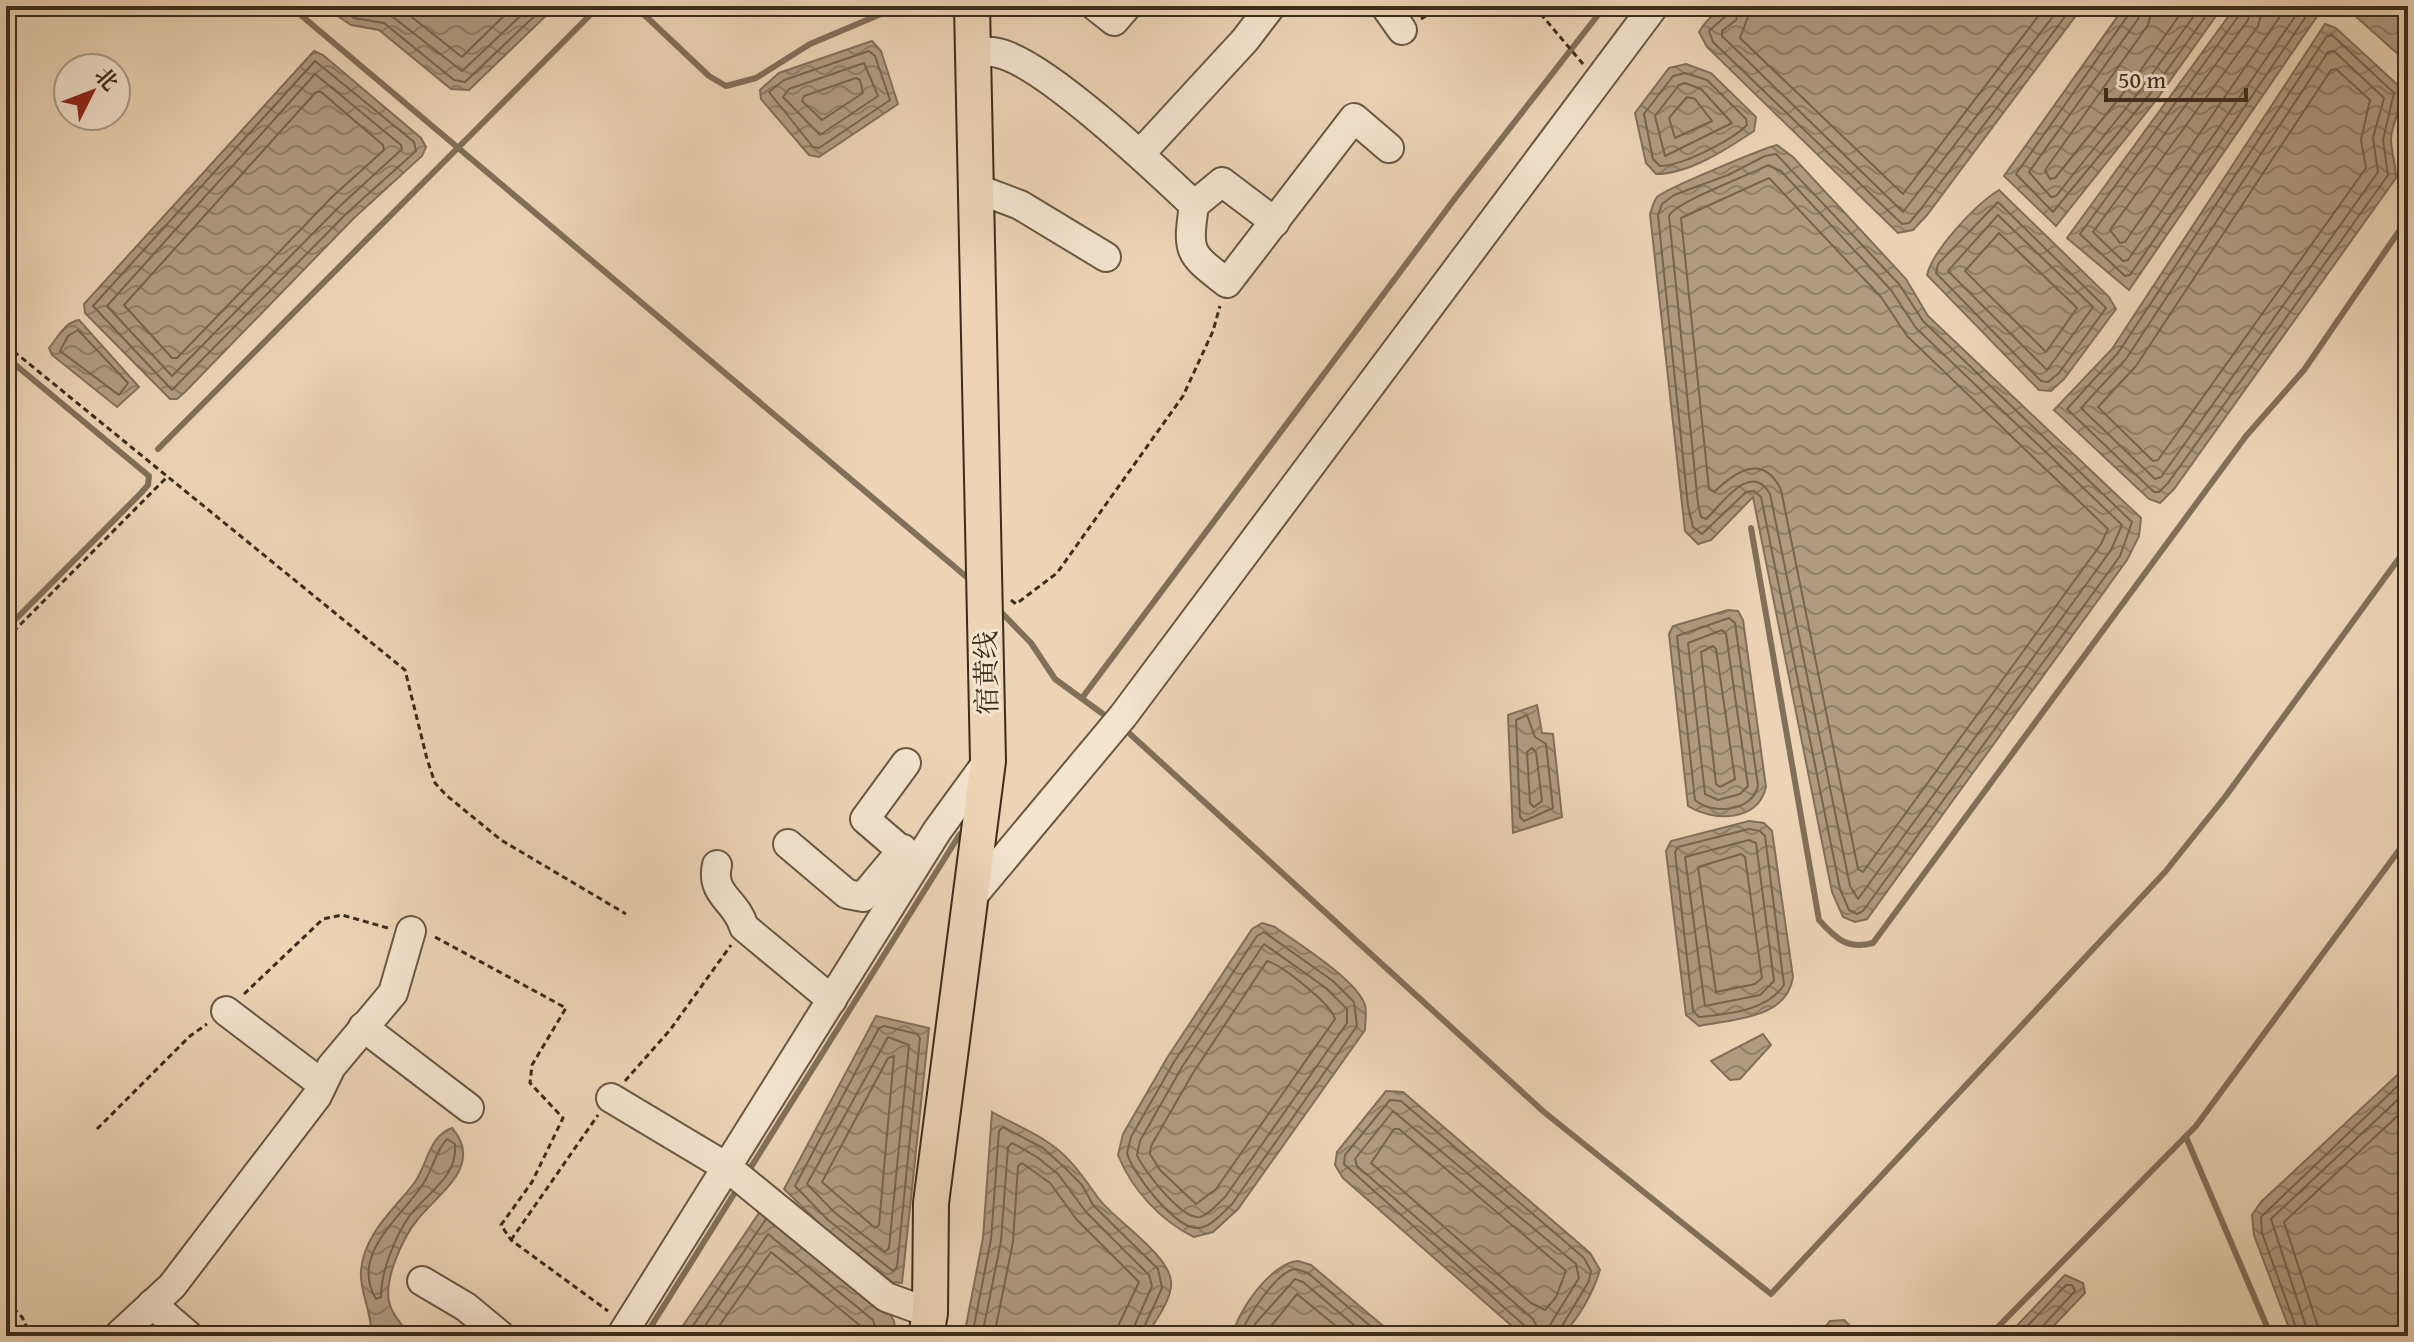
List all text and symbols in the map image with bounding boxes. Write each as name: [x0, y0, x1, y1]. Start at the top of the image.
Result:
north arrow: [52, 52, 132, 132]
scale bar: [2106, 52, 2246, 102]
text: 北: [88, 60, 126, 98]
text: 50 m: [2118, 62, 2166, 97]
street label: 宿黄线: [964, 631, 1007, 715]

